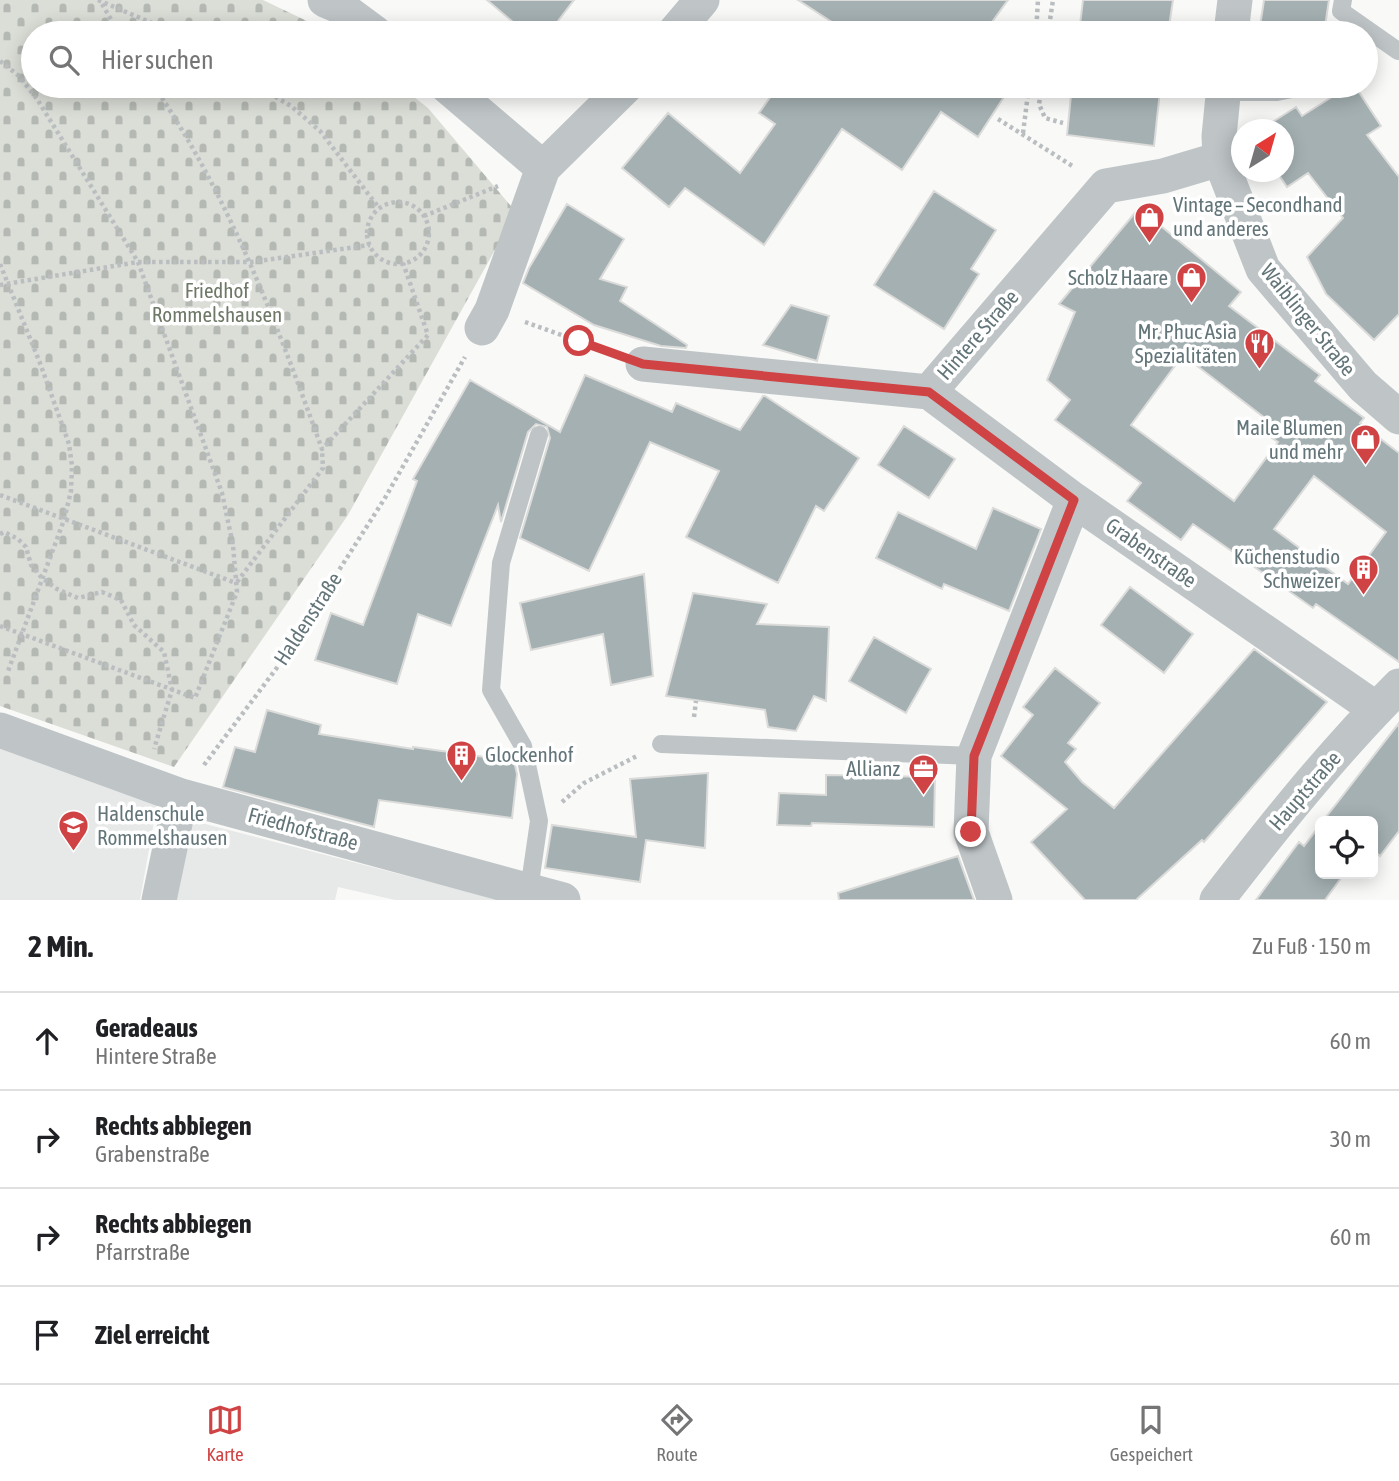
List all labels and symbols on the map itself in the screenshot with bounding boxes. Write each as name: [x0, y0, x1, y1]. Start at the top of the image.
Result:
north arrow: [1231, 119, 1294, 182]
place label: Vintage – Secondhand und anderes: [1173, 192, 1343, 240]
shop icon: Vintage – Secondhand und anderes: [1133, 200, 1167, 244]
street label: Waiblinger Straße: [1256, 259, 1361, 380]
shop icon: Scholz Haare: [1174, 261, 1208, 305]
place label: Scholz Haare: [1068, 265, 1168, 289]
park label: Friedhof Rommelshausen: [152, 278, 282, 326]
street label: Hintere Straße: [932, 285, 1023, 384]
place label: Mr. Phuc Asia Spezialitäten: [1135, 319, 1237, 367]
route start: [563, 325, 594, 356]
restaurant icon: Mr. Phuc Asia Spezialitäten: [1243, 327, 1277, 371]
place label: Maile Blumen und mehr: [1236, 415, 1344, 463]
shop icon: Maile Blumen und mehr: [1349, 423, 1383, 467]
street label: Grabenstraße: [1102, 512, 1201, 592]
place label: Küchenstudio Schweizer: [1234, 544, 1341, 592]
building icon: Küchenstudio Schweizer: [1346, 552, 1380, 596]
street label: Haldenstraße: [268, 568, 346, 669]
building icon: Glockenhof: [445, 738, 479, 782]
place label: Glockenhof: [485, 742, 574, 766]
street label: Hauptstraße: [1264, 746, 1345, 835]
office icon: Allianz: [906, 752, 940, 796]
place label: Allianz: [846, 756, 900, 780]
place label: Haldenschule Rommelshausen: [97, 801, 227, 849]
street label: Friedhofstraße: [246, 802, 361, 854]
school or university icon: Haldenschule Rommelshausen: [57, 809, 91, 853]
route end: [955, 816, 986, 847]

